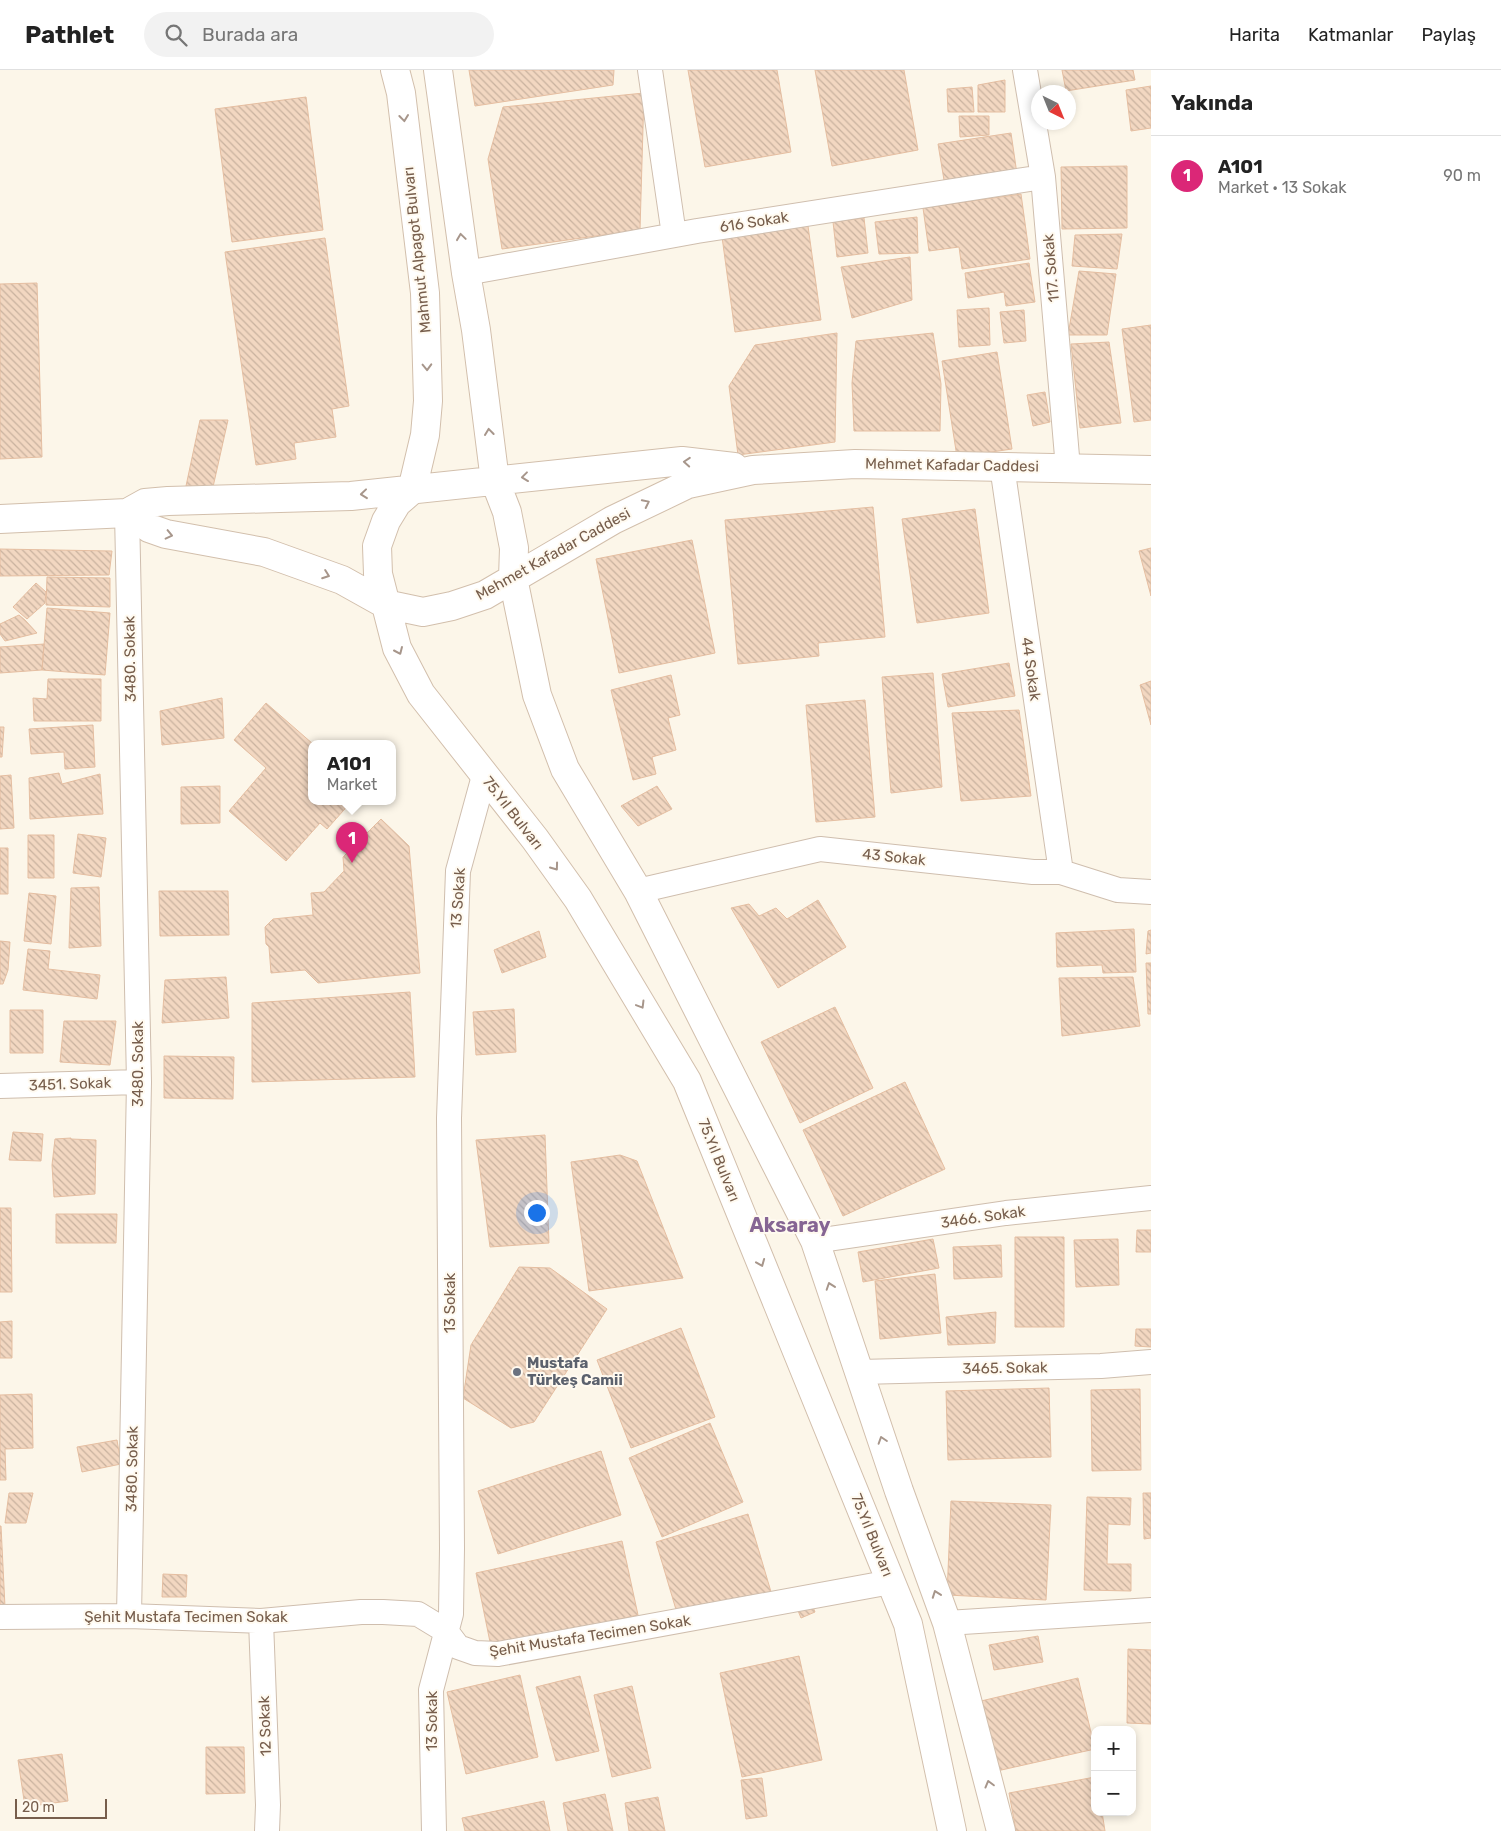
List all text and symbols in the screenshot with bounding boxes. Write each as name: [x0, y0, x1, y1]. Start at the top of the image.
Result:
search box: [144, 12, 494, 57]
text: Pathlet: [25, 21, 114, 49]
icon: search: [162, 21, 190, 49]
text: Burada ara: [202, 23, 298, 46]
text: Harita: [1229, 24, 1280, 46]
text: Katmanlar: [1308, 24, 1393, 46]
text: Paylaş: [1421, 24, 1476, 46]
north arrow: [1031, 85, 1076, 130]
text: Yakında: [1171, 90, 1253, 115]
one-way arrow: [398, 114, 408, 122]
text: A101: [1218, 155, 1263, 178]
street label: Mahmut Alpagot Bulvarı: [399, 166, 435, 334]
text: 1: [1183, 166, 1191, 185]
text: 90 m: [1443, 166, 1481, 185]
text: Market · 13 Sokak: [1218, 178, 1346, 197]
street label: 616 Sokak: [718, 208, 790, 236]
one-way arrow: [456, 232, 467, 240]
street label: 117. Sokak: [1039, 233, 1063, 303]
one-way arrow: [422, 363, 432, 371]
one-way arrow: [484, 428, 495, 436]
street label: Mehmet Kafadar Caddesi: [865, 454, 1039, 476]
one-way arrow: [682, 456, 690, 467]
one-way arrow: [521, 471, 529, 482]
one-way arrow: [359, 489, 367, 500]
one-way arrow: [641, 499, 650, 509]
street label: Mehmet Kafadar Caddesi: [473, 504, 633, 604]
one-way arrow: [165, 529, 174, 540]
one-way arrow: [321, 569, 330, 579]
street label: 3480. Sokak: [120, 616, 140, 702]
street label: 44 Sokak: [1018, 636, 1044, 702]
one-way arrow: [393, 646, 404, 655]
popup: [308, 740, 396, 805]
text: A101: [327, 752, 371, 775]
street label: 75.Yıl Bulvarı: [479, 773, 547, 853]
text: Market: [327, 775, 377, 794]
pin: 1: [336, 822, 368, 863]
street label: 43 Sokak: [861, 845, 927, 869]
one-way arrow: [549, 862, 558, 871]
street label: 13 Sokak: [447, 867, 469, 929]
one-way arrow: [635, 999, 645, 1008]
street label: 3480. Sokak: [129, 1021, 147, 1107]
street label: 3451. Sokak: [28, 1074, 112, 1094]
street label: 75.Yıl Bulvarı: [694, 1116, 744, 1204]
your location: [524, 1200, 550, 1226]
street label: 3466. Sokak: [939, 1202, 1027, 1232]
district label: Aksaray: [750, 1213, 831, 1237]
one-way arrow: [755, 1258, 765, 1267]
street label: 13 Sokak: [441, 1272, 459, 1333]
one-way arrow: [826, 1283, 836, 1291]
place label: Mustafa Türkeş Camii: [527, 1354, 623, 1389]
street label: 3465. Sokak: [962, 1358, 1048, 1378]
marker: Mustafa Türkeş Camii: [511, 1366, 523, 1378]
street label: 3480. Sokak: [122, 1426, 142, 1512]
one-way arrow: [878, 1437, 888, 1445]
street label: 75.Yıl Bulvarı: [847, 1491, 897, 1579]
one-way arrow: [932, 1590, 942, 1598]
street label: Şehit Mustafa Tecimen Sokak: [84, 1608, 288, 1626]
street label: Şehit Mustafa Tecimen Sokak: [488, 1611, 692, 1661]
street label: 13 Sokak: [423, 1690, 441, 1751]
street label: 12 Sokak: [255, 1695, 275, 1757]
map controls: [1091, 1726, 1136, 1816]
button: +: [1091, 1726, 1136, 1771]
button: −: [1091, 1771, 1136, 1816]
one-way arrow: [984, 1780, 994, 1788]
scale bar: [15, 1796, 108, 1819]
text: 20 m: [22, 1799, 55, 1816]

